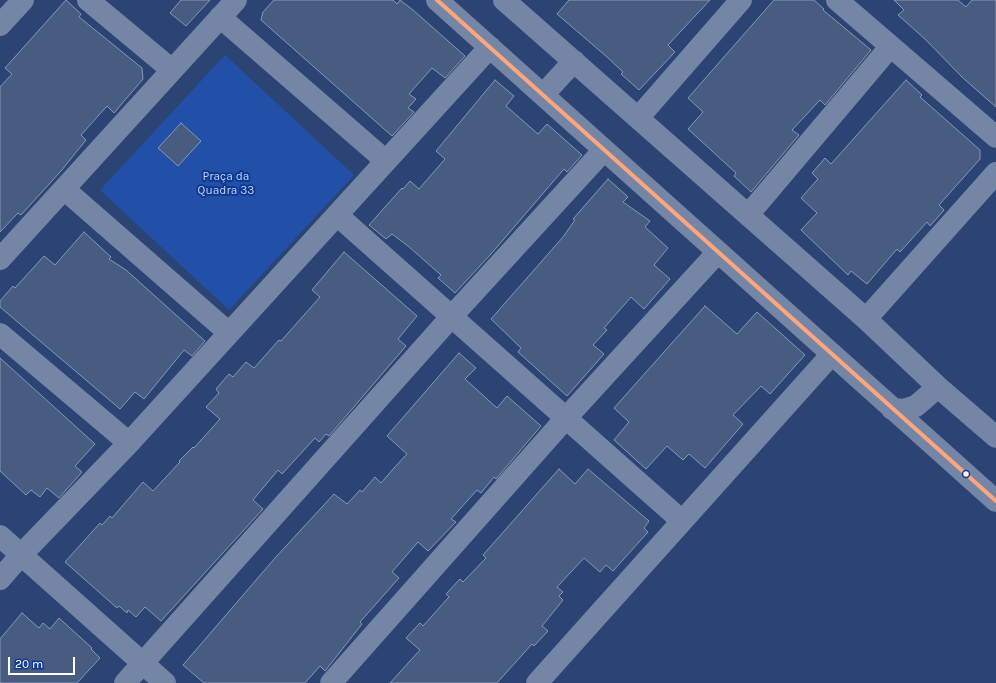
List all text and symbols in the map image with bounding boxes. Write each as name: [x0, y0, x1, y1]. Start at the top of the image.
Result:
park label: Praça da Quadra 33: [198, 170, 254, 198]
unlabelled marker: [961, 469, 971, 479]
scale bar: [10, 649, 77, 675]
text: 20 m: [15, 657, 43, 671]

